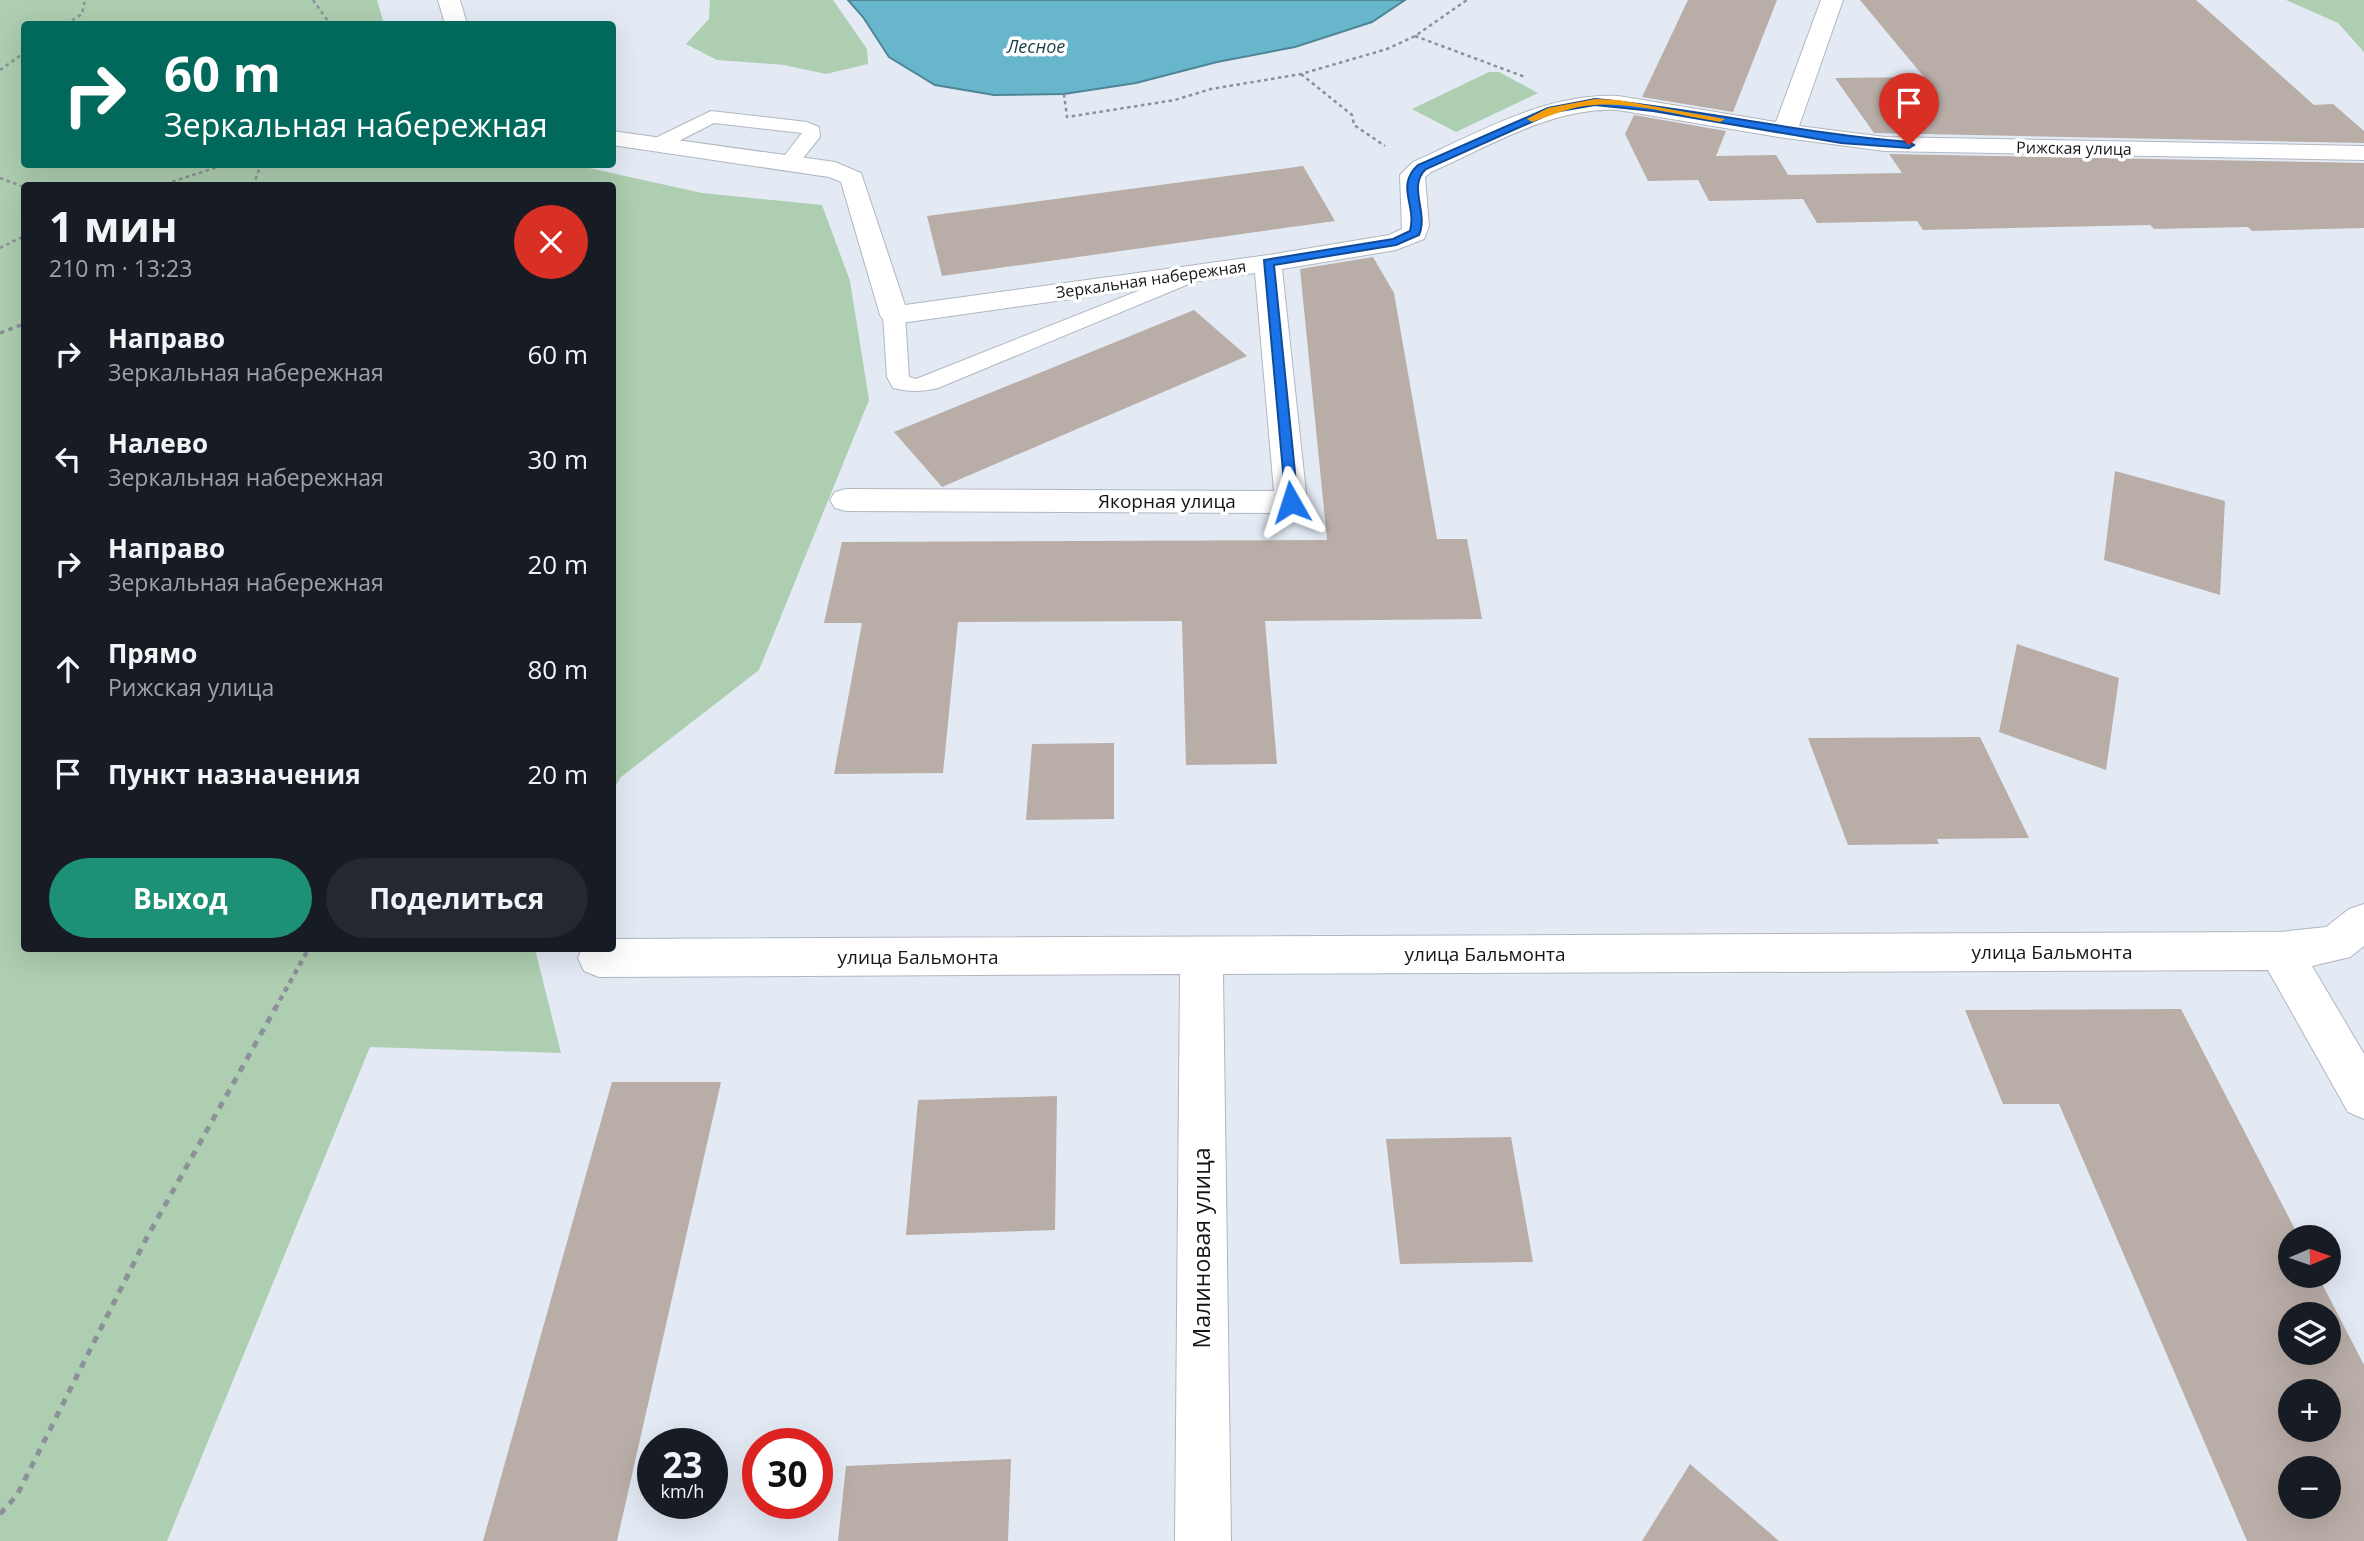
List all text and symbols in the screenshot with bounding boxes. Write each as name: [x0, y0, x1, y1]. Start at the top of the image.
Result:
water label: Лесное: [1006, 34, 1065, 58]
text: 60 m: [164, 40, 281, 106]
icon: right: [49, 49, 140, 140]
pin: [1879, 73, 1939, 145]
icon: arrive: [1890, 84, 1928, 122]
text: Зеркальная набережная: [164, 103, 548, 146]
street label: Рижская улица: [2016, 136, 2132, 160]
text: 1 мин: [49, 197, 177, 254]
button: close: [514, 205, 588, 279]
text: 210 m · 13:23: [49, 252, 192, 284]
street label: Зеркальная набережная: [1054, 255, 1248, 303]
text: Направо: [108, 320, 225, 356]
icon: right: [49, 335, 87, 373]
text: 60 m: [527, 336, 588, 372]
text: Зеркальная набережная: [108, 356, 384, 388]
text: Налево: [108, 425, 208, 461]
icon: left: [49, 440, 87, 478]
text: 30 m: [527, 441, 588, 477]
text: Зеркальная набережная: [108, 461, 384, 493]
position arrow: [1254, 465, 1328, 539]
street label: Якорная улица: [1098, 488, 1236, 514]
text: Направо: [108, 530, 225, 566]
icon: right: [49, 545, 87, 583]
text: 20 m: [527, 546, 588, 582]
text: Зеркальная набережная: [108, 566, 384, 598]
text: Прямо: [108, 635, 197, 671]
icon: ahead: [49, 650, 87, 688]
text: 80 m: [527, 651, 588, 687]
text: Рижская улица: [108, 671, 274, 703]
icon: arrive: [49, 755, 87, 793]
text: Пункт назначения: [108, 756, 361, 792]
text: 20 m: [527, 756, 588, 792]
button: Выход: [49, 858, 312, 938]
button: Поделиться: [326, 858, 588, 938]
street label: улица Бальмонта: [1971, 939, 2133, 965]
street label: улица Бальмонта: [1404, 941, 1566, 967]
street label: улица Бальмонта: [837, 944, 999, 970]
street label: Малиновая улица: [1185, 1148, 1217, 1348]
north arrow: [2278, 1225, 2342, 1288]
map controls: [2278, 1225, 2341, 1519]
button: layers: [2278, 1302, 2341, 1365]
button: +: [2278, 1379, 2341, 1442]
speed limit sign: 30: [742, 1428, 833, 1519]
text: 23: [662, 1441, 703, 1488]
button: −: [2278, 1456, 2341, 1519]
text: km/h: [661, 1479, 704, 1503]

